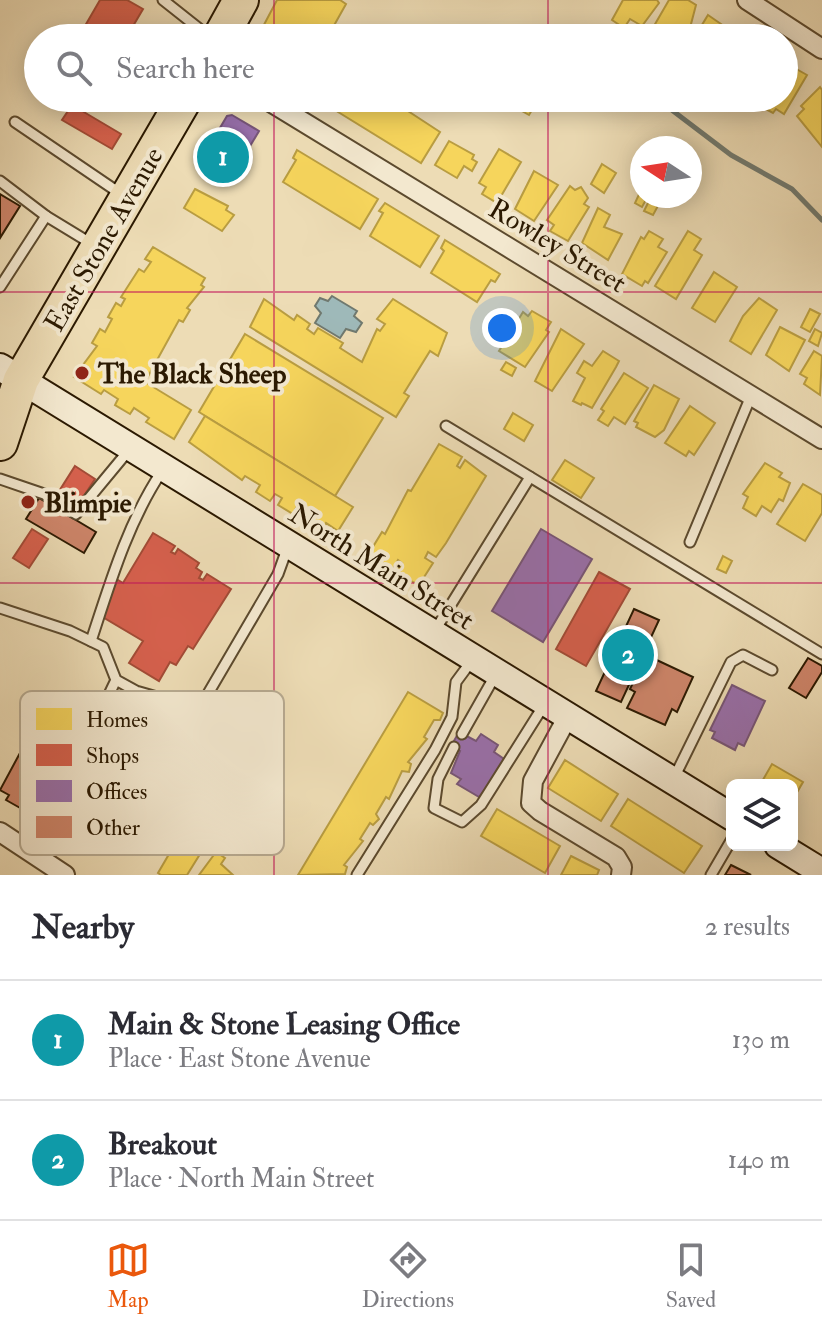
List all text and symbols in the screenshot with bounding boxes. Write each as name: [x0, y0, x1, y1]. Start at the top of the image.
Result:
search box: [24, 24, 798, 112]
icon: search: [52, 46, 96, 90]
text: Search here: [116, 50, 255, 87]
pin: 1: [197, 127, 249, 187]
north arrow: [630, 136, 702, 208]
street label: East Stone Avenue: [37, 141, 171, 338]
street label: Rowley Street: [482, 191, 633, 301]
your location: [482, 308, 522, 348]
place label: The Black Sheep: [97, 357, 286, 392]
marker: The Black Sheep: [73, 364, 91, 382]
place label: Blimpie: [44, 486, 132, 521]
marker: Blimpie: [19, 493, 37, 511]
street label: North Main Street: [282, 496, 480, 638]
pin: 2: [602, 625, 654, 685]
legend: [20, 691, 284, 855]
text: Homes: [86, 706, 148, 734]
text: Shops: [86, 742, 139, 771]
text: Offices: [86, 778, 147, 806]
map controls: [726, 779, 798, 851]
button: layers: [726, 779, 798, 851]
text: Other: [86, 814, 141, 842]
text: Nearby: [32, 906, 134, 949]
text: 2 results: [705, 911, 790, 943]
text: Main & Stone Leasing Office: [108, 1006, 460, 1043]
text: 1: [53, 1024, 63, 1056]
text: 130 m: [732, 1024, 790, 1056]
text: Place · East Stone Avenue: [108, 1043, 371, 1075]
text: Breakout: [108, 1126, 217, 1163]
text: 2: [51, 1144, 65, 1176]
text: 140 m: [728, 1144, 790, 1176]
text: Place · North Main Street: [108, 1163, 375, 1195]
tab: Map: [106, 1238, 150, 1314]
tab: Directions: [362, 1238, 454, 1314]
tab: Saved: [666, 1238, 716, 1314]

